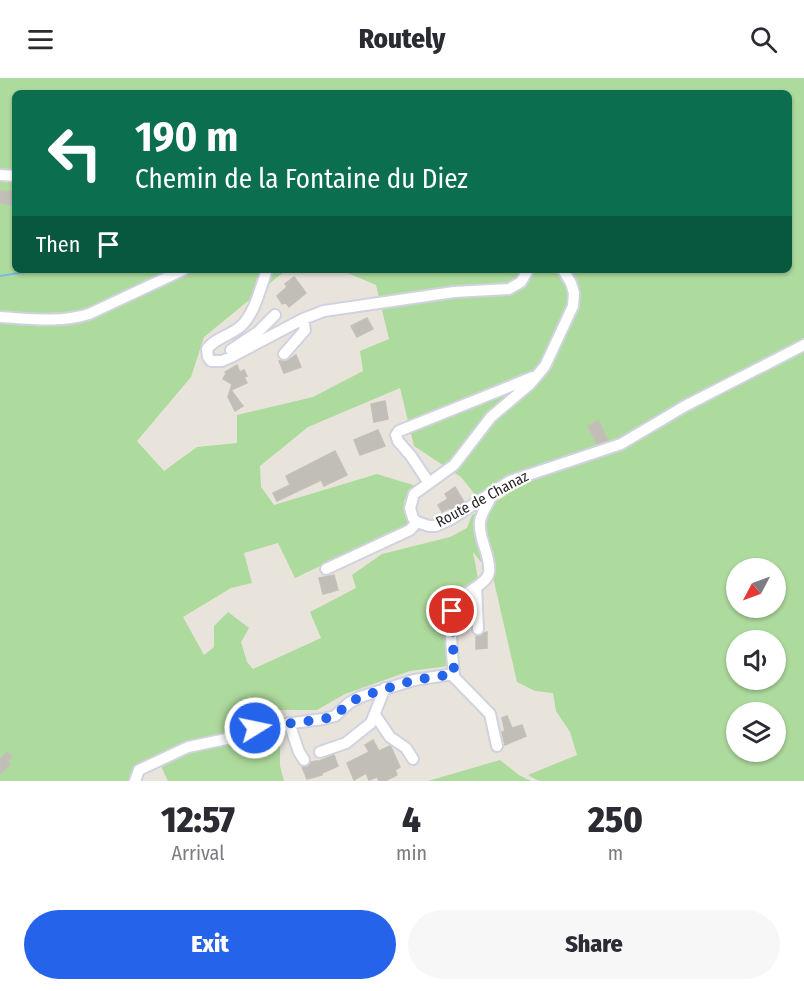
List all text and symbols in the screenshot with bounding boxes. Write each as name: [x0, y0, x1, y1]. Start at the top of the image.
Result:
icon: menu: [24, 23, 57, 56]
text: Routely: [359, 23, 445, 55]
icon: search: [747, 23, 780, 56]
text: 190 m: [135, 112, 238, 162]
icon: left: [36, 114, 114, 192]
text: Chemin de la Fontaine du Diez: [135, 163, 468, 195]
icon: arrive: [92, 228, 125, 261]
text: Then: [36, 231, 80, 258]
street label: Route de Chanaz: [433, 467, 531, 531]
north arrow: [726, 558, 786, 618]
map controls: [726, 558, 786, 762]
pin: [426, 585, 477, 636]
icon: arrive: [435, 594, 468, 627]
button: sound: [726, 630, 786, 690]
position arrow: [223, 696, 287, 760]
button: layers: [726, 702, 786, 762]
text: 12:57: [161, 798, 235, 842]
text: 4: [402, 798, 421, 842]
text: 250: [588, 798, 643, 842]
text: Arrival: [171, 841, 225, 865]
text: min: [396, 841, 427, 865]
text: m: [608, 841, 623, 865]
button: Exit: [24, 910, 396, 979]
button: Share: [408, 910, 780, 979]

